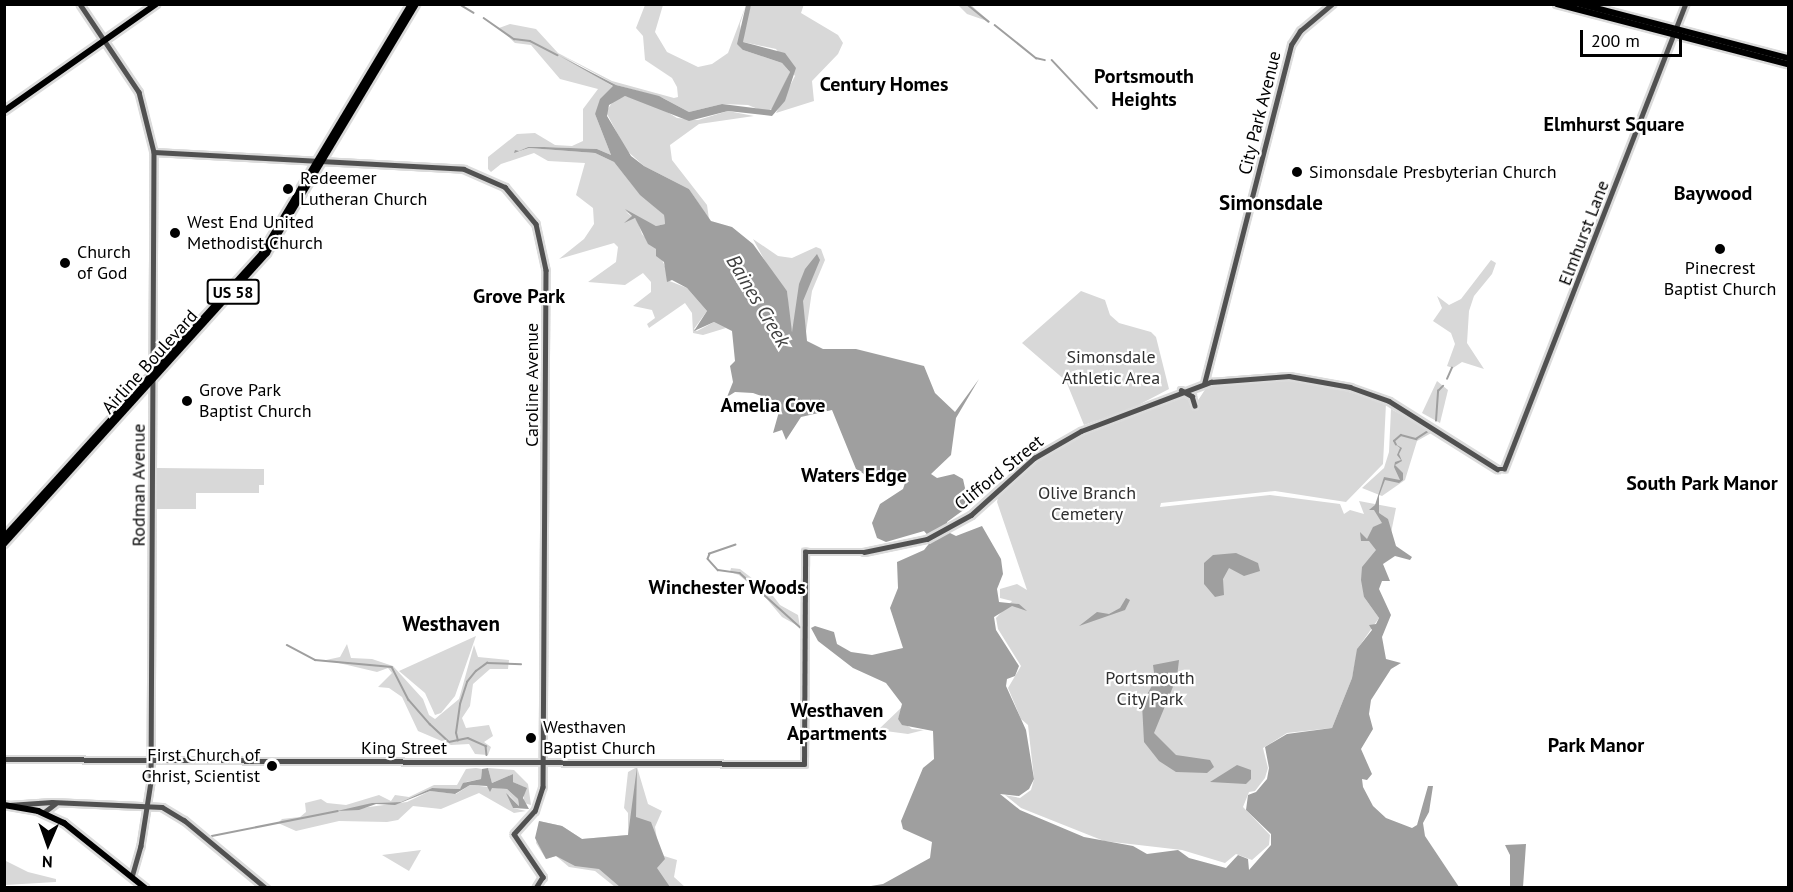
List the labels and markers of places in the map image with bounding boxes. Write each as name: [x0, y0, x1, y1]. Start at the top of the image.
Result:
place label: Simonsdale Presbyterian Church: [1309, 161, 1557, 183]
marker: Simonsdale Presbyterian Church: [1290, 165, 1304, 179]
place label: Redeemer Lutheran Church: [300, 168, 427, 210]
marker: Redeemer Lutheran Church: [281, 182, 295, 196]
place label: West End United Methodist Church: [187, 212, 323, 254]
marker: West End United Methodist Church: [168, 226, 182, 240]
place label: Church of God: [77, 242, 131, 284]
marker: Pinecrest Baptist Church: [1713, 242, 1727, 256]
marker: Church of God: [58, 256, 72, 270]
place label: Pinecrest Baptist Church: [1664, 258, 1776, 300]
place label: Grove Park Baptist Church: [199, 380, 311, 422]
marker: Grove Park Baptist Church: [180, 394, 194, 408]
place label: Westhaven Baptist Church: [543, 717, 655, 760]
marker: Westhaven Baptist Church: [524, 731, 538, 745]
place label: First Church of Christ, Scientist: [140, 745, 260, 788]
marker: First Church of Christ, Scientist: [265, 759, 279, 773]

